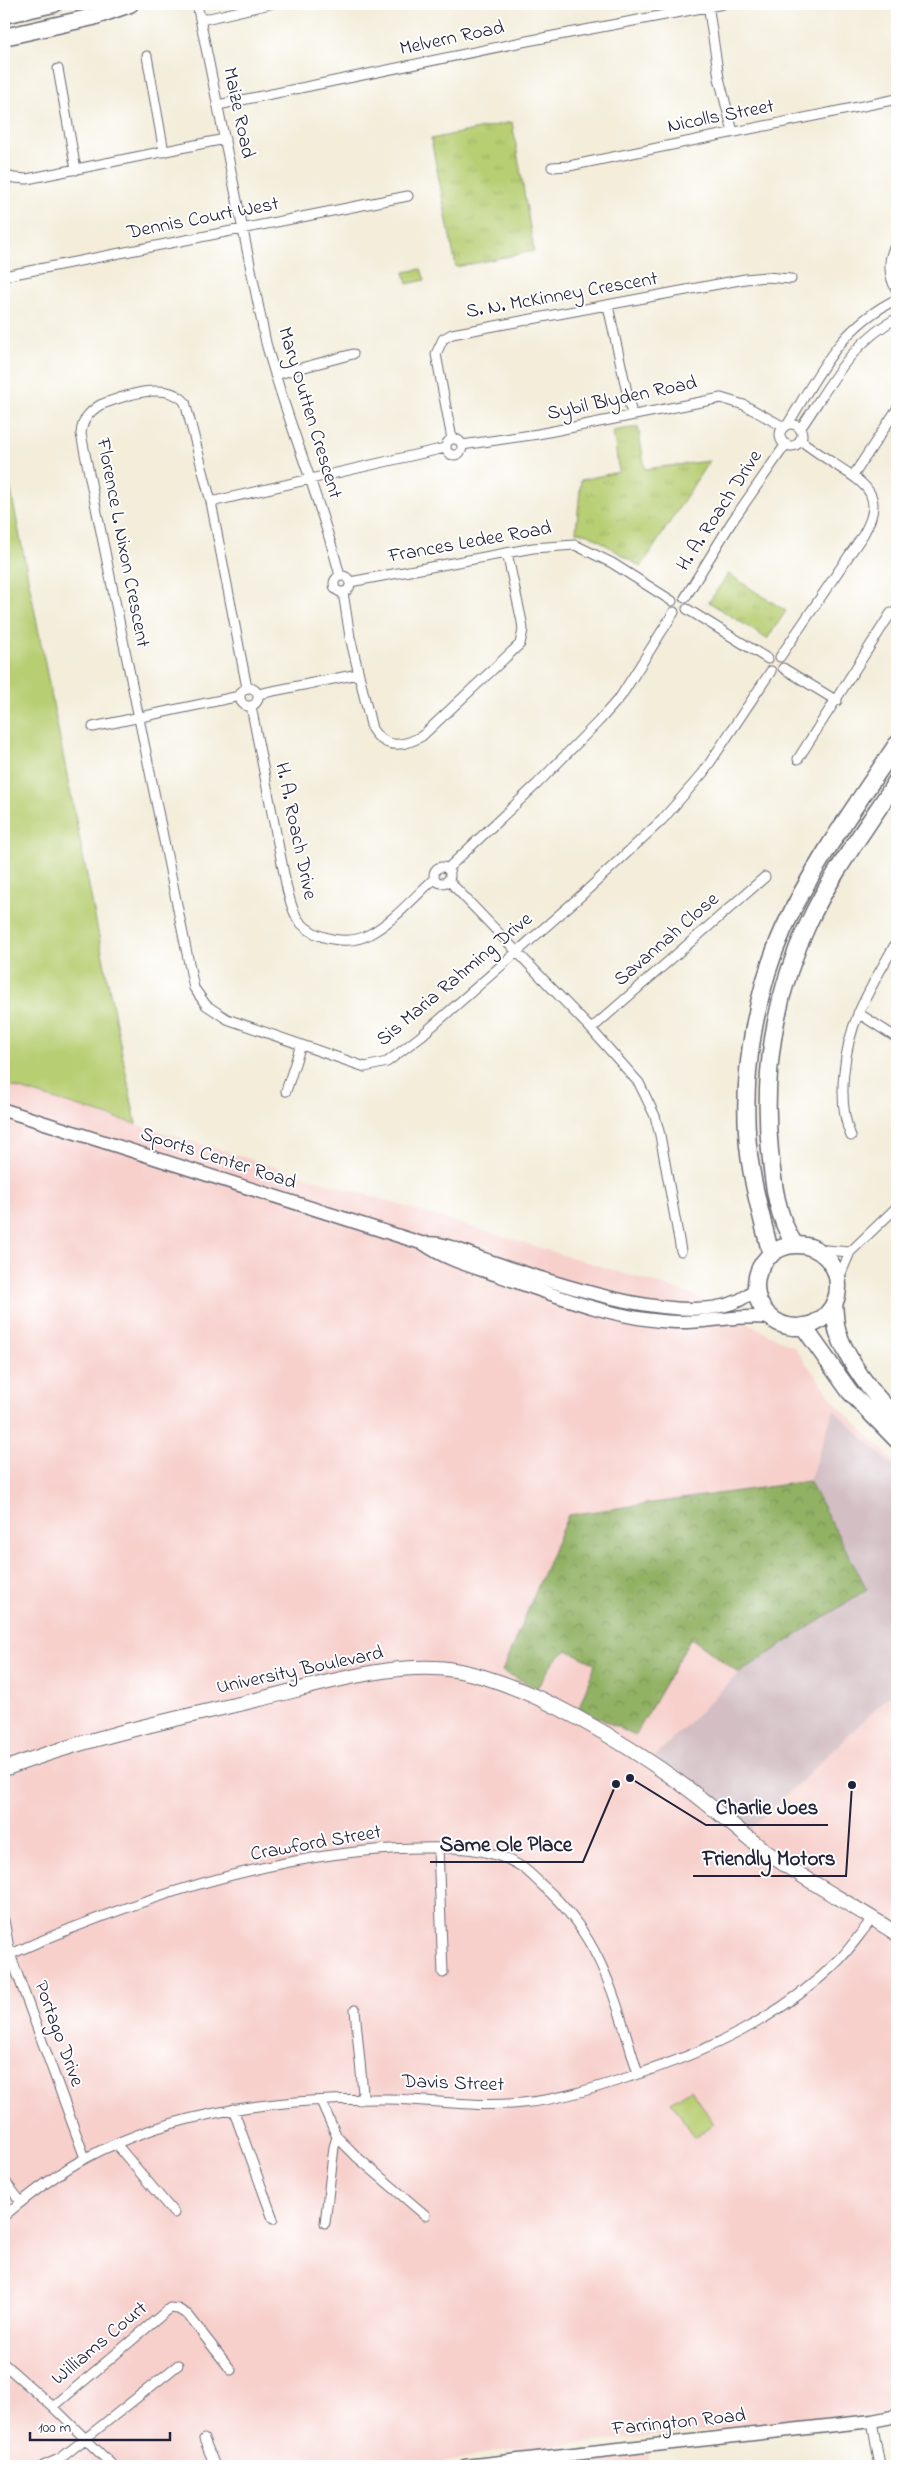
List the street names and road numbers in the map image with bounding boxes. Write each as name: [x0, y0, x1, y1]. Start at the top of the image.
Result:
street label: Melvern Road: [397, 14, 507, 64]
street label: Maize Road: [214, 65, 262, 161]
street label: Nicolls Street: [665, 92, 777, 142]
street label: Dennis Court West: [124, 190, 282, 248]
street label: S. N. McKinney Crescent: [464, 265, 660, 327]
street label: Mary Outten Crescent: [269, 324, 349, 503]
street label: Sybil Blyden Road: [544, 369, 700, 429]
street label: Florence L. Nixon Crescent: [87, 435, 157, 650]
street label: H. A. Roach Drive: [670, 445, 770, 577]
street label: Frances Ledee Road: [385, 514, 554, 572]
street label: H. A. Roach Drive: [266, 760, 324, 902]
street label: Savannah Close: [608, 886, 726, 994]
street label: Sis Maria Rahming Drive: [371, 906, 540, 1055]
street label: Sports Center Road: [136, 1120, 300, 1198]
street label: University Boulevard: [214, 1639, 386, 1703]
street label: Crawford Street: [248, 1818, 384, 1870]
street label: Portago Drive: [25, 1977, 91, 2091]
street label: Davis Street: [400, 2068, 505, 2100]
street label: Williams Court: [46, 2295, 155, 2393]
street label: Farrington Road: [610, 2402, 747, 2446]

